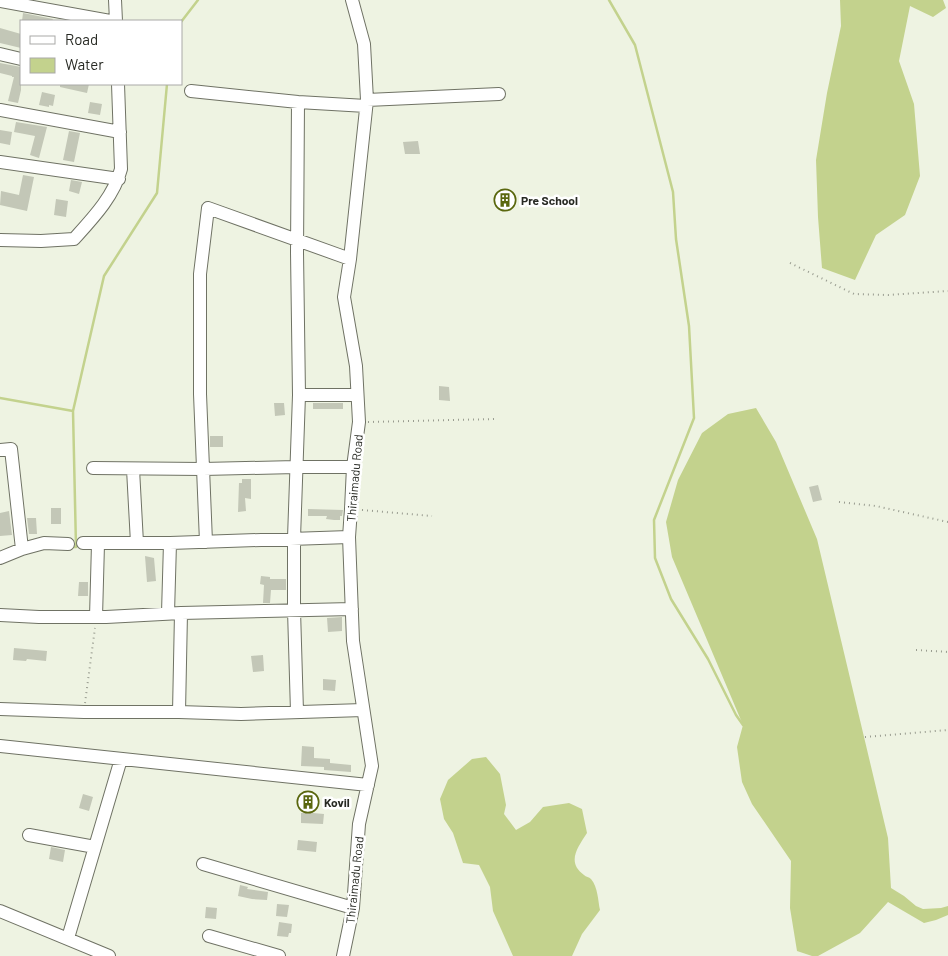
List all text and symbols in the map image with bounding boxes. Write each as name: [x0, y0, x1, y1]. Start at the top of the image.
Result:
legend: [20, 20, 182, 85]
text: Road: [65, 30, 98, 48]
text: Water: [65, 55, 104, 73]
building icon: Pre School: [493, 188, 517, 212]
place label: Pre School: [521, 193, 578, 207]
street label: Thiraimadu Road: [343, 434, 365, 522]
building icon: Kovil: [296, 790, 320, 814]
place label: Kovil: [324, 795, 350, 809]
street label: Thiraimadu Road: [342, 836, 366, 924]

